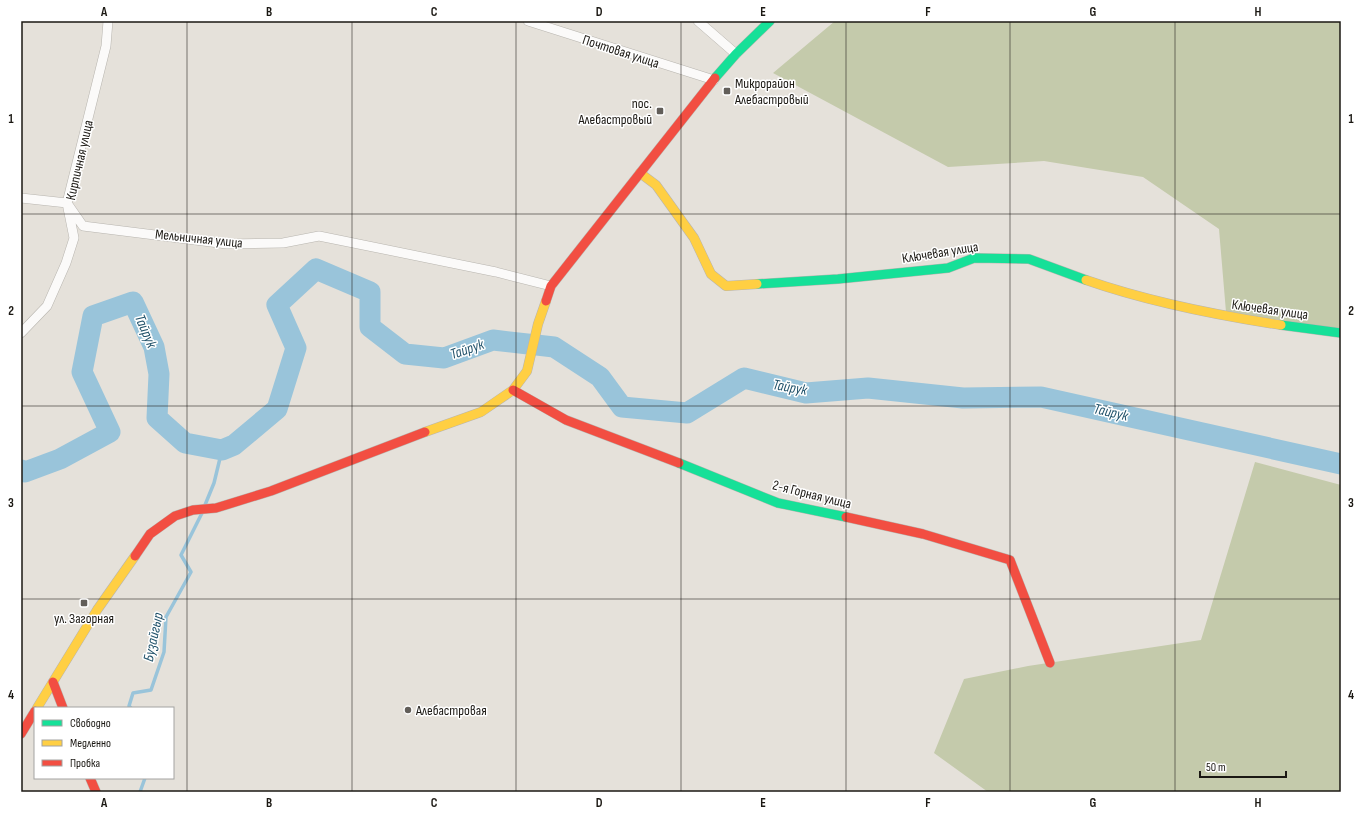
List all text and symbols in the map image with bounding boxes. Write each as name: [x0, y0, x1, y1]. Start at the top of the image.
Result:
text: A: [100, 4, 108, 20]
text: B: [266, 4, 272, 20]
text: C: [431, 4, 438, 20]
text: D: [596, 4, 603, 20]
text: E: [760, 4, 766, 20]
text: F: [925, 4, 931, 20]
text: G: [1090, 4, 1097, 20]
text: H: [1255, 4, 1262, 20]
street label: Почтовая улица: [580, 31, 661, 72]
place label: Микрорайон Алебастровый: [734, 75, 809, 108]
marker: Микрорайон Алебастровый: [722, 86, 732, 96]
place label: пос. Алебастровый: [577, 95, 652, 128]
marker: пос. Алебастровый: [655, 106, 665, 116]
text: 1: [8, 111, 14, 127]
text: 1: [1348, 111, 1354, 127]
street label: Кирпичная улица: [62, 118, 97, 202]
street label: Мельничная улица: [154, 225, 244, 252]
street label: Ключевая улица: [901, 238, 979, 267]
street label: Ключевая улица: [1231, 296, 1309, 323]
text: 2: [8, 303, 14, 319]
text: 2: [1348, 303, 1354, 319]
water label: Тайрук: [130, 312, 162, 352]
water label: Тайрук: [448, 334, 488, 364]
water label: Тайрук: [771, 375, 810, 400]
water label: Тайрук: [1092, 399, 1131, 426]
street label: 2-я Горная улица: [771, 476, 853, 512]
text: 3: [8, 495, 14, 511]
text: 3: [1348, 495, 1354, 511]
marker: ул. Загорная: [79, 598, 89, 608]
place label: ул. Загорная: [54, 610, 114, 627]
water label: Бузайгыр: [139, 611, 168, 663]
text: 4: [8, 687, 14, 703]
text: 4: [1348, 687, 1354, 703]
place label: Алебастровая: [415, 702, 487, 719]
marker: Алебастровая: [403, 705, 413, 715]
legend: [34, 707, 174, 779]
text: Свободно: [70, 716, 111, 731]
text: Медленно: [70, 736, 111, 751]
scale bar: [1200, 753, 1286, 779]
text: Пробка: [70, 756, 101, 771]
text: 50 m: [1206, 760, 1226, 775]
text: A: [100, 795, 108, 811]
text: B: [266, 795, 272, 811]
text: C: [431, 795, 438, 811]
text: D: [596, 795, 603, 811]
text: E: [760, 795, 766, 811]
text: F: [925, 795, 931, 811]
text: G: [1090, 795, 1097, 811]
text: H: [1255, 795, 1262, 811]

